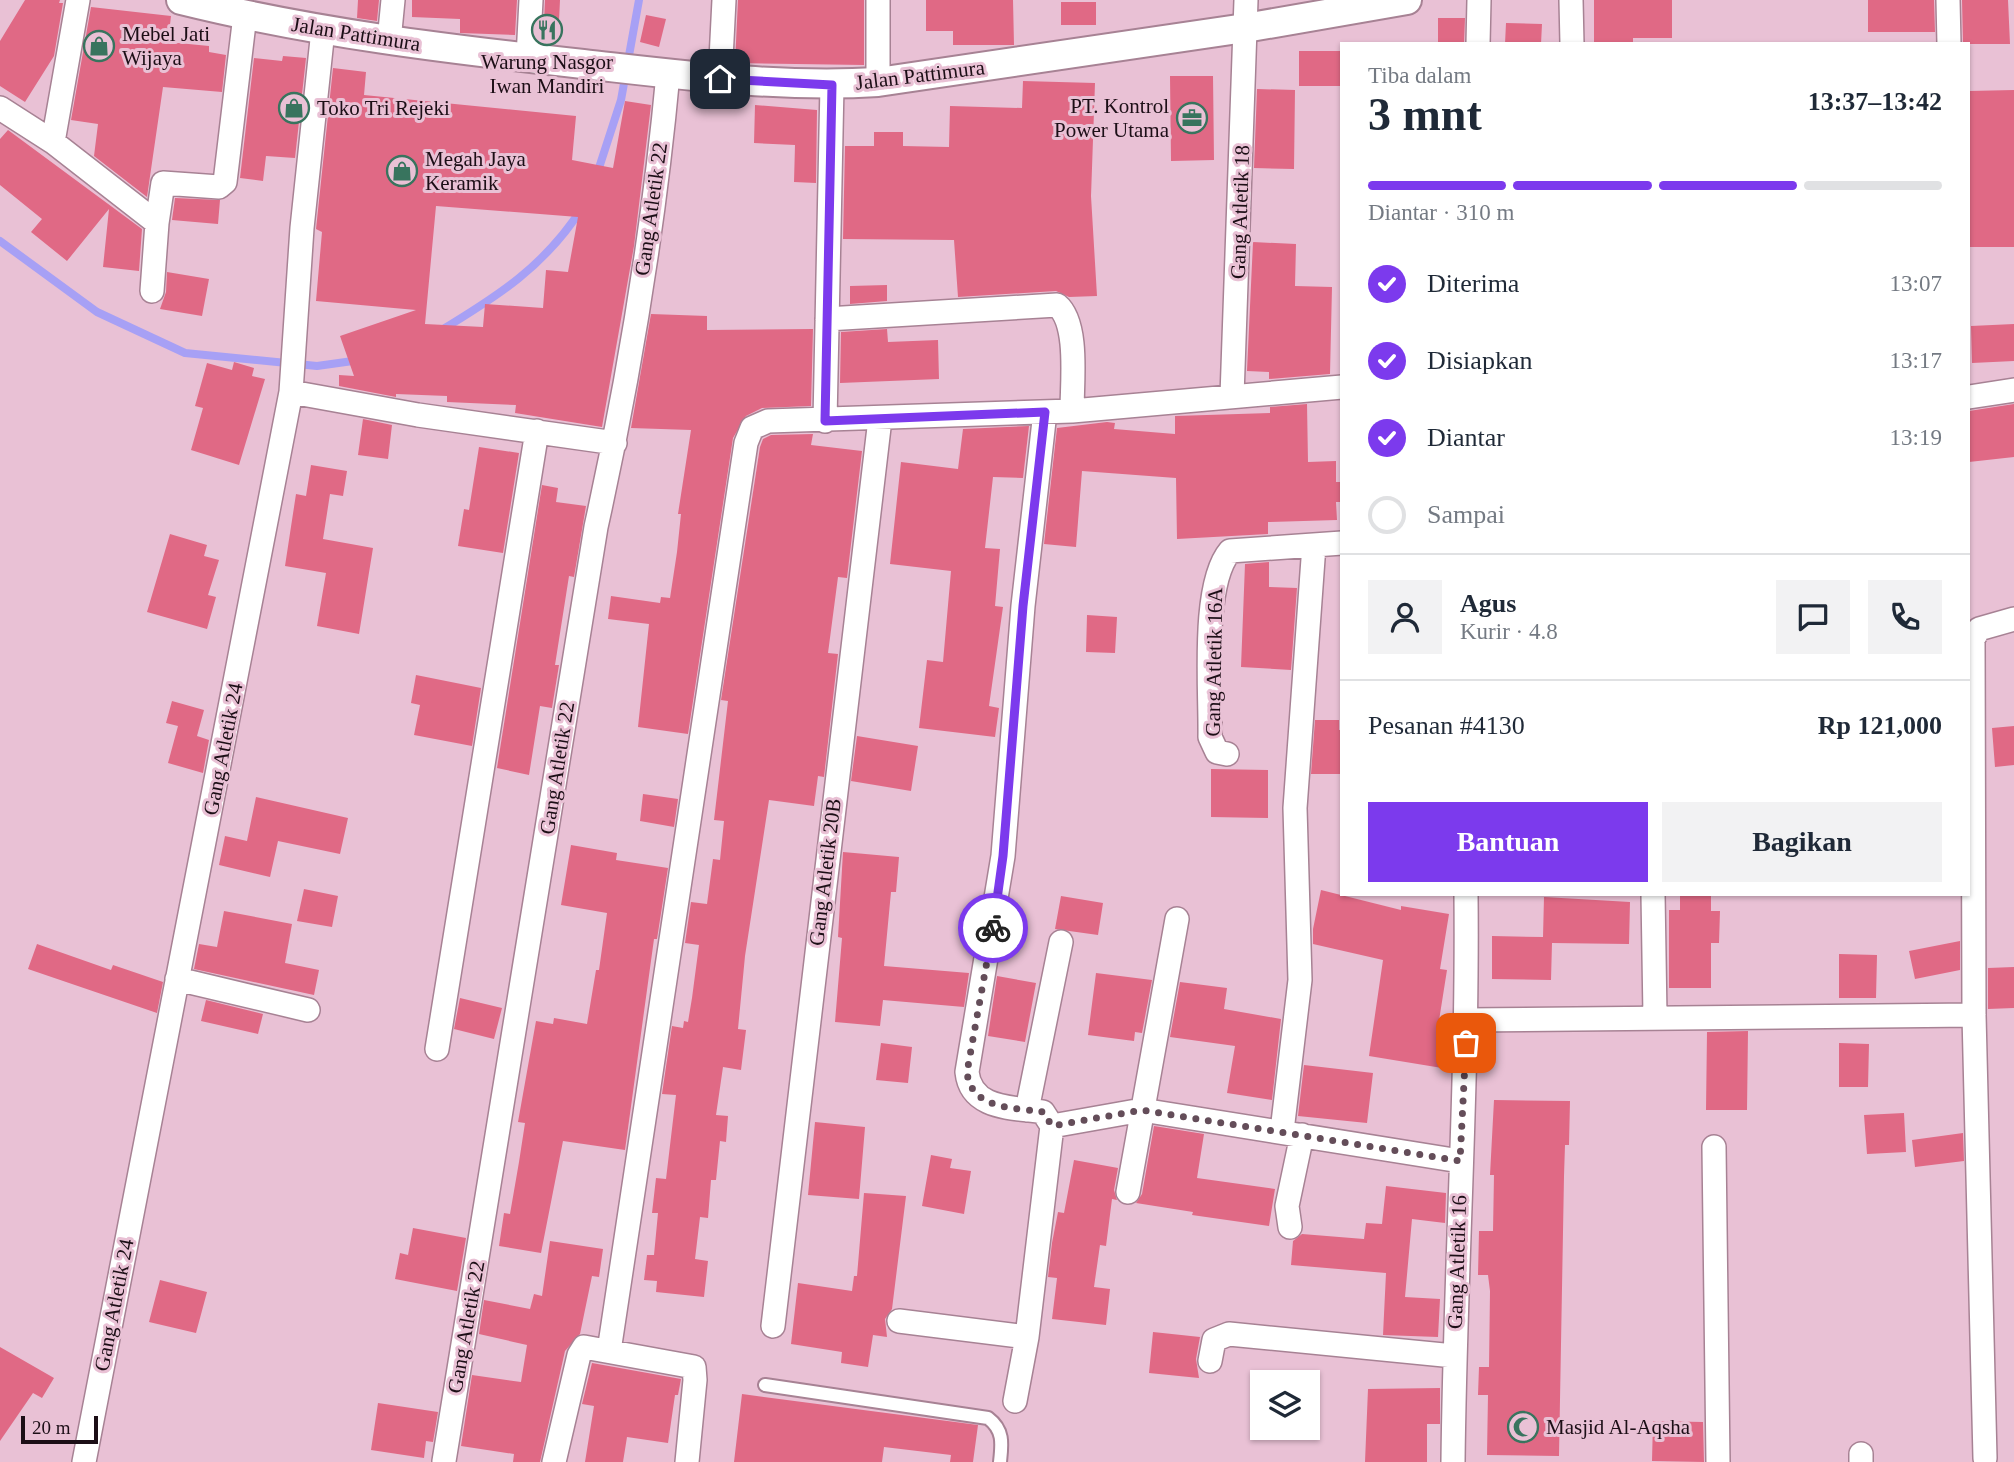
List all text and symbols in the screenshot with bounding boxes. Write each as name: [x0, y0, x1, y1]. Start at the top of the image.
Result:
street label: Jalan Pattimura: [290, 12, 423, 56]
restaurant icon: Warung Nasgor Iwan Mandiri: [530, 13, 564, 47]
place label: Mebel Jati Wijaya: [122, 22, 210, 70]
shop icon: Mebel Jati Wijaya: [82, 29, 116, 63]
pin: [690, 49, 750, 109]
place label: Warung Nasgor Iwan Mandiri: [481, 50, 613, 98]
street label: Jalan Pattimura: [854, 55, 987, 95]
icon: home: [701, 60, 739, 98]
text: Tiba dalam: [1368, 63, 1471, 88]
text: 13:37–13:42: [1808, 87, 1942, 116]
text: 3 mnt: [1368, 89, 1482, 140]
shop icon: Toko Tri Rejeki: [277, 91, 311, 125]
place label: PT. Kontrol Power Utama: [1054, 94, 1170, 142]
place label: Toko Tri Rejeki: [317, 96, 450, 120]
office icon: PT. Kontrol Power Utama: [1175, 101, 1209, 135]
street label: Gang Atletik 22: [630, 141, 672, 277]
street label: Gang Atletik 18: [1226, 145, 1254, 279]
place label: Megah Jaya Keramik: [425, 147, 527, 195]
shop icon: Megah Jaya Keramik: [385, 154, 419, 188]
text: Diantar · 310 m: [1368, 200, 1514, 225]
icon: check: [1368, 265, 1406, 303]
text: Diterima: [1427, 269, 1519, 298]
text: 13:07: [1890, 271, 1942, 296]
icon: check: [1368, 342, 1406, 380]
text: Disiapkan: [1427, 346, 1532, 375]
text: 13:17: [1890, 348, 1942, 373]
icon: check: [1368, 419, 1406, 457]
text: Diantar: [1427, 423, 1505, 452]
text: 13:19: [1890, 425, 1942, 450]
text: Sampai: [1427, 500, 1505, 529]
button: person: [1368, 580, 1442, 654]
button: chat: [1776, 580, 1850, 654]
button: phone: [1868, 580, 1942, 654]
street label: Gang Atletik 16A: [1201, 586, 1227, 737]
text: Agus: [1460, 589, 1516, 618]
text: Kurir · 4.8: [1460, 619, 1558, 644]
street label: Gang Atletik 24: [198, 680, 248, 817]
street label: Gang Atletik 22: [535, 700, 579, 836]
text: Pesanan #4130: [1368, 711, 1525, 740]
text: Rp 121,000: [1818, 711, 1942, 740]
street label: Gang Atletik 20B: [804, 797, 846, 947]
button: Bantuan: [1368, 802, 1648, 882]
button: Bagikan: [1662, 802, 1942, 882]
courier: [958, 893, 1028, 963]
icon: bike: [974, 909, 1012, 947]
pin: [1436, 1013, 1496, 1073]
icon: bag: [1447, 1024, 1485, 1062]
street label: Gang Atletik 16: [1443, 1195, 1471, 1329]
street label: Gang Atletik 24: [89, 1236, 139, 1373]
street label: Gang Atletik 22: [443, 1259, 489, 1395]
map controls: [1250, 1370, 1320, 1440]
button: layers: [1250, 1370, 1320, 1440]
mosque icon: Masjid Al-Aqsha: [1506, 1410, 1540, 1444]
scale bar: [21, 1413, 98, 1445]
place label: Masjid Al-Aqsha: [1546, 1415, 1691, 1439]
text: 20 m: [32, 1417, 71, 1438]

